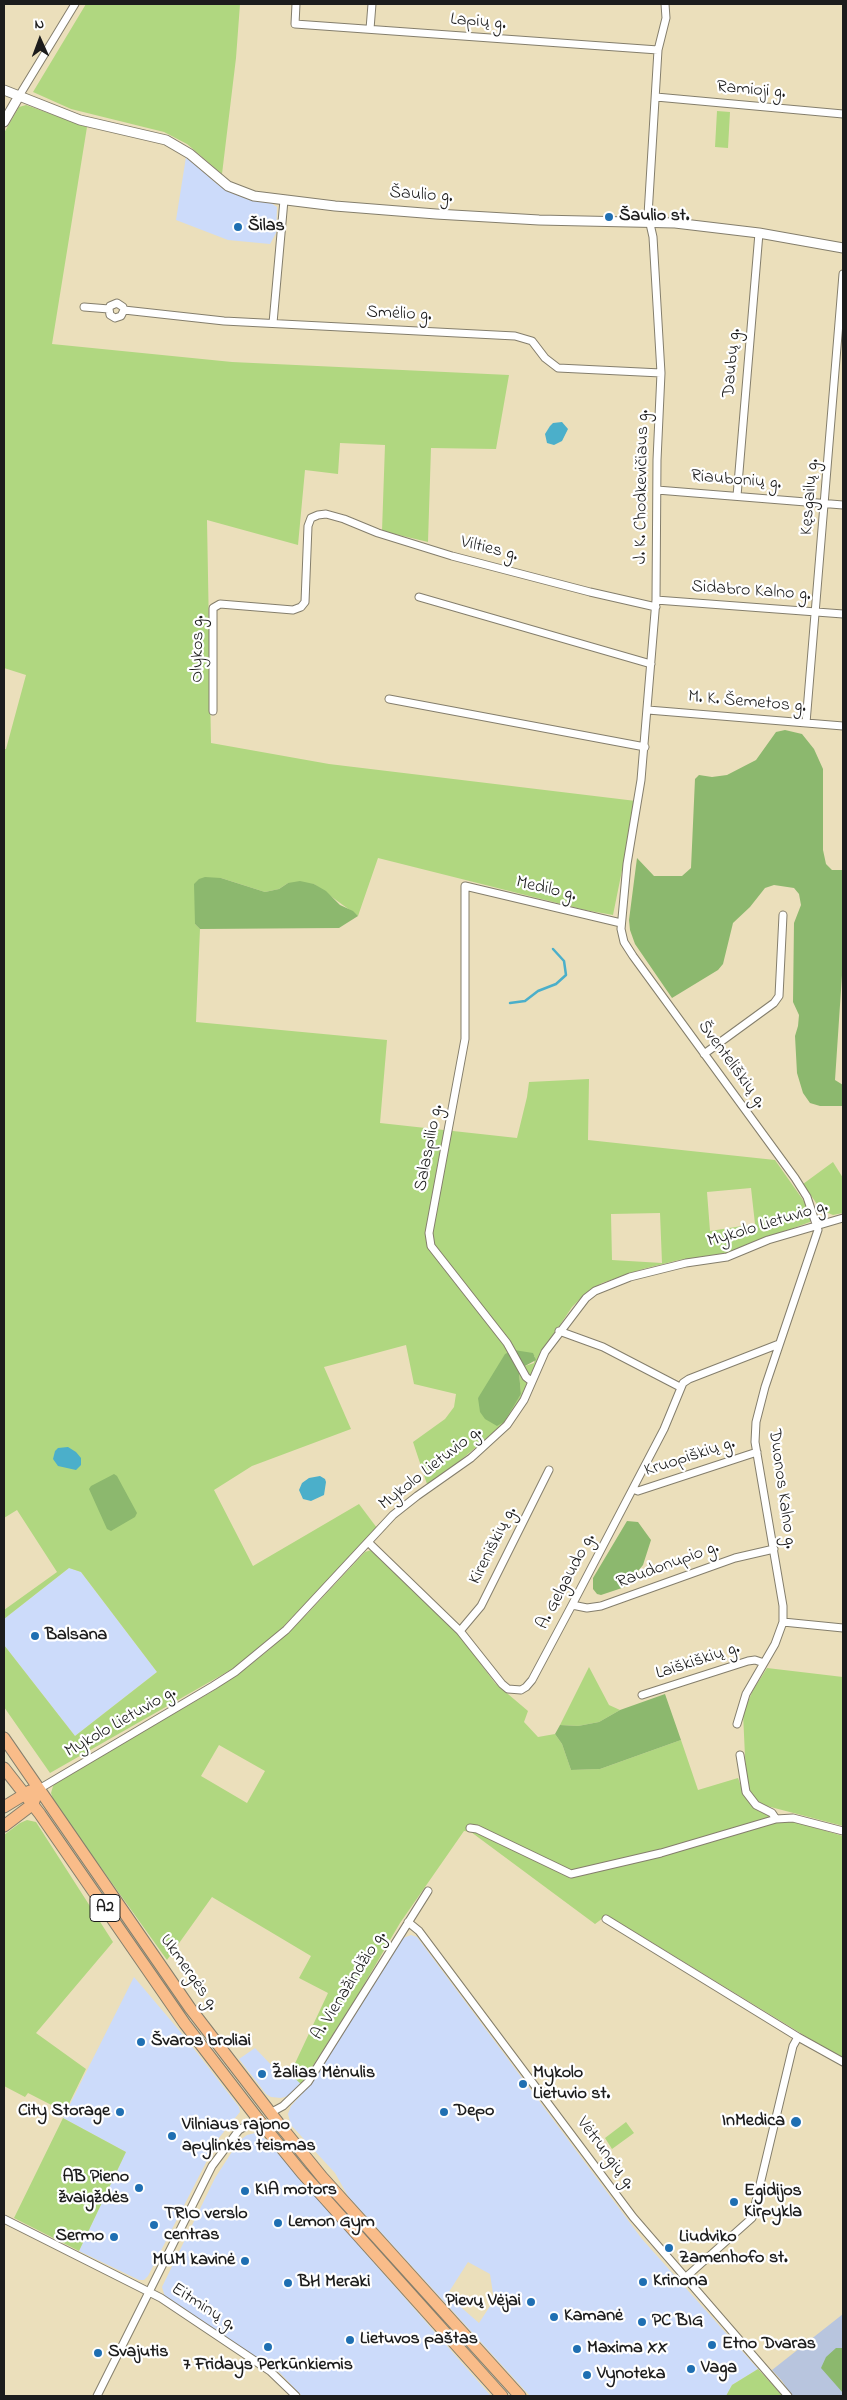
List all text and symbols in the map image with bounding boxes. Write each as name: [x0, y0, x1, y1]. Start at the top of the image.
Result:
street label: Lapių g.: [449, 10, 507, 36]
text: N: [34, 14, 45, 35]
north arrow: [15, 15, 65, 65]
street label: Ramioji g.: [716, 77, 786, 105]
street label: Šaulio g.: [389, 183, 453, 209]
place label: Šaulio st.: [619, 206, 690, 228]
marker: Šaulio st.: [603, 211, 615, 223]
place label: Šilas: [248, 216, 285, 238]
marker: Šilas: [232, 221, 244, 233]
street label: Smėlio g.: [366, 303, 432, 327]
street label: Daubų g.: [719, 328, 747, 398]
street label: J. K. Chodkevičiaus g.: [631, 410, 655, 564]
street label: Kęsgailų g.: [797, 458, 825, 536]
street label: Riaubonių g.: [690, 466, 782, 496]
street label: Vilties g.: [458, 532, 520, 568]
street label: Sidabro Kalno g.: [691, 577, 811, 607]
street label: Olykos g.: [188, 615, 210, 683]
street label: M. K. Šemetos g.: [687, 687, 807, 719]
street label: Medilo g.: [514, 873, 578, 907]
street label: Šventeliškių g.: [692, 1017, 770, 1113]
street label: Salaspilio g.: [411, 1103, 449, 1193]
street label: Mykolo Lietuvio g.: [705, 1196, 831, 1254]
street label: Mykolo Lietuvio g.: [375, 1422, 487, 1516]
street label: Duonos Kalno g.: [762, 1428, 800, 1550]
street label: Kruopiškių g.: [642, 1433, 738, 1483]
street label: Kireniškių g.: [465, 1503, 523, 1589]
street label: A. Gelgaudo g.: [533, 1530, 601, 1634]
street label: Raudonupio g.: [614, 1538, 722, 1594]
place label: Balsana: [45, 1625, 107, 1647]
marker: Balsana: [29, 1630, 41, 1642]
street label: Laiškiškių g.: [653, 1638, 743, 1686]
street label: Mykolo Lietuvio g.: [62, 1682, 180, 1764]
road number: A2: [90, 1895, 120, 1922]
street label: A. Vienažindžio g.: [308, 1927, 392, 2045]
street label: Ukmergės g.: [154, 1931, 222, 2015]
place label: Švaros broliai: [151, 2031, 251, 2053]
marker: Švaros broliai: [135, 2036, 147, 2048]
place label: Žalias Mėnulis: [272, 2063, 375, 2085]
place label: Mykolo Lietuvio st.: [533, 2063, 610, 2106]
marker: Žalias Mėnulis: [256, 2068, 268, 2080]
marker: Mykolo Lietuvio st.: [517, 2078, 529, 2090]
place label: City Storage: [18, 2101, 110, 2123]
place label: Depo: [454, 2101, 494, 2123]
marker: City Storage: [114, 2106, 126, 2118]
marker: Depo: [438, 2106, 450, 2118]
place label: InMedica: [722, 2111, 785, 2133]
street label: Vėtrungių g.: [571, 2114, 639, 2194]
place label: Vilniaus rajono apylinkės teismas: [182, 2115, 316, 2158]
marker: InMedica: [789, 2115, 803, 2129]
marker: Vilniaus rajono apylinkės teismas: [166, 2130, 178, 2142]
place label: AB Pieno žvaigždės: [59, 2167, 129, 2210]
place label: KIA motors: [255, 2180, 337, 2202]
place label: Egidijos Kirpykla: [744, 2181, 802, 2224]
marker: AB Pieno žvaigždės: [133, 2182, 145, 2194]
marker: KIA motors: [239, 2185, 251, 2197]
marker: Egidijos Kirpykla: [728, 2196, 740, 2208]
place label: TRIO verslo centras: [164, 2204, 248, 2246]
place label: Lemon Gym: [288, 2212, 375, 2234]
marker: Lemon Gym: [272, 2217, 284, 2229]
marker: TRIO verslo centras: [148, 2219, 160, 2231]
place label: Sermo: [55, 2226, 104, 2248]
place label: Liudviko Zamenhofo st.: [679, 2227, 788, 2270]
marker: Sermo: [108, 2231, 120, 2243]
marker: Liudviko Zamenhofo st.: [663, 2242, 675, 2254]
place label: MUM kavinė: [153, 2250, 235, 2272]
marker: MUM kavinė: [239, 2255, 251, 2267]
place label: Krinona: [653, 2271, 707, 2293]
place label: BH Meraki: [298, 2272, 370, 2294]
marker: Krinona: [637, 2276, 649, 2288]
marker: BH Meraki: [282, 2277, 294, 2289]
street label: Eitminų g.: [167, 2279, 239, 2337]
place label: Pievų Vėjai: [446, 2291, 521, 2313]
marker: Pievų Vėjai: [525, 2296, 537, 2308]
place label: Kamanė: [564, 2306, 623, 2328]
marker: Kamanė: [548, 2311, 560, 2323]
place label: PC BIG: [652, 2311, 703, 2333]
marker: PC BIG: [636, 2316, 648, 2328]
place label: Lietuvos paštas: [360, 2329, 478, 2351]
marker: Lietuvos paštas: [344, 2334, 356, 2346]
place label: Etno Dvaras: [722, 2334, 816, 2356]
place label: Maxima XX: [587, 2338, 668, 2360]
marker: Etno Dvaras: [706, 2339, 718, 2351]
marker: 7 Fridays Perkūnkiemis: [262, 2341, 274, 2353]
place label: Svajutis: [108, 2342, 169, 2364]
marker: Maxima XX: [571, 2343, 583, 2355]
marker: Svajutis: [92, 2347, 104, 2359]
place label: 7 Fridays Perkūnkiemis: [183, 2355, 353, 2377]
place label: Vaga: [701, 2358, 737, 2380]
marker: Vaga: [685, 2363, 697, 2375]
place label: Vynoteka: [597, 2364, 665, 2386]
marker: Vynoteka: [581, 2369, 593, 2381]

